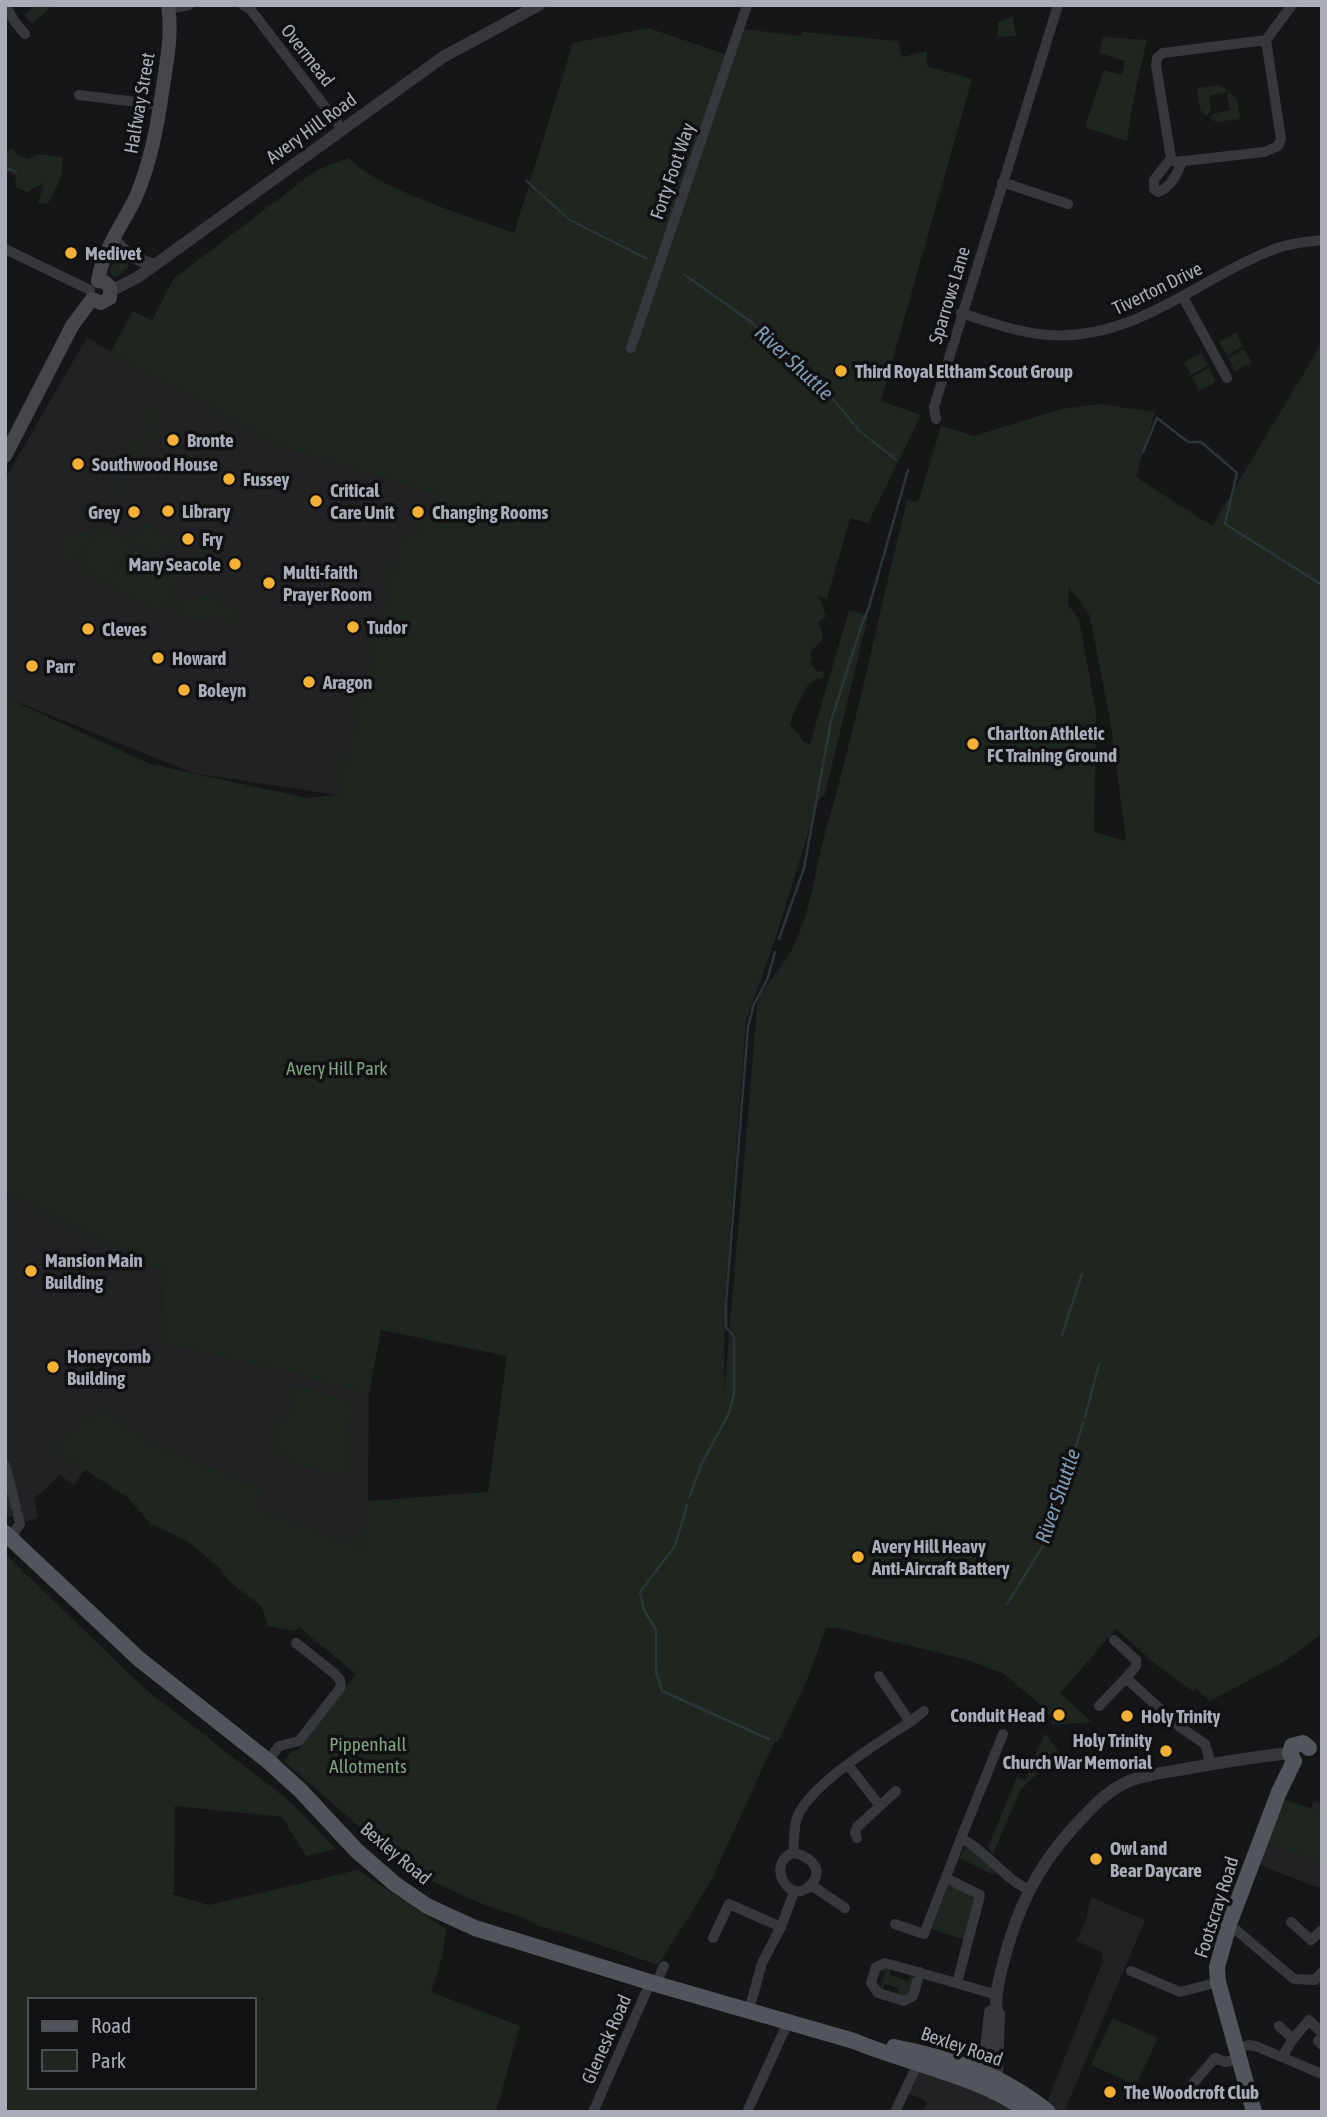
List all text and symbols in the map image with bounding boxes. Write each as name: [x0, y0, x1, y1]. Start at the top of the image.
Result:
street label: Overmead: [277, 19, 339, 91]
street label: Halfway Street: [119, 51, 159, 155]
street label: Avery Hill Road: [262, 88, 360, 168]
street label: Forty Foot Way: [645, 120, 699, 222]
place label: Medivet: [85, 242, 142, 264]
street label: Sparrows Lane: [924, 244, 974, 346]
marker: Medivet: [63, 245, 79, 261]
street label: Tiverton Drive: [1109, 257, 1205, 319]
water label: River Shuttle: [751, 320, 839, 405]
place label: Third Royal Eltham Scout Group: [855, 360, 1073, 382]
marker: Third Royal Eltham Scout Group: [833, 363, 849, 379]
place label: Bronte: [187, 429, 234, 451]
marker: Bronte: [165, 432, 181, 448]
place label: Southwood House: [92, 453, 218, 475]
marker: Southwood House: [70, 456, 86, 472]
place label: Fussey: [243, 468, 289, 490]
marker: Fussey: [221, 471, 237, 487]
place label: Critical Care Unit: [330, 479, 395, 523]
marker: Critical Care Unit: [308, 493, 324, 509]
place label: Library: [182, 500, 230, 522]
place label: Grey: [88, 501, 120, 523]
place label: Changing Rooms: [432, 501, 548, 523]
marker: Library: [160, 503, 176, 519]
marker: Grey: [126, 504, 142, 520]
marker: Changing Rooms: [410, 504, 426, 520]
place label: Fry: [202, 528, 223, 550]
marker: Fry: [180, 531, 196, 547]
place label: Mary Seacole: [129, 553, 221, 575]
marker: Mary Seacole: [227, 556, 243, 572]
place label: Multi-faith Prayer Room: [283, 561, 372, 605]
marker: Multi-faith Prayer Room: [261, 575, 277, 591]
place label: Tudor: [367, 616, 408, 638]
place label: Cleves: [102, 618, 147, 640]
marker: Tudor: [345, 619, 361, 635]
marker: Cleves: [80, 621, 96, 637]
place label: Howard: [172, 647, 226, 669]
marker: Howard: [150, 650, 166, 666]
place label: Parr: [46, 655, 75, 677]
marker: Parr: [24, 658, 40, 674]
place label: Aragon: [322, 671, 372, 693]
marker: Aragon: [301, 674, 317, 690]
place label: Boleyn: [198, 679, 246, 701]
marker: Boleyn: [176, 682, 192, 698]
place label: Charlton Athletic FC Training Ground: [987, 722, 1117, 766]
marker: Charlton Athletic FC Training Ground: [965, 736, 981, 752]
park label: Avery Hill Park: [286, 1057, 388, 1079]
place label: Mansion Main Building: [45, 1249, 143, 1293]
marker: Mansion Main Building: [23, 1263, 39, 1279]
place label: Honeycomb Building: [67, 1345, 151, 1389]
marker: Honeycomb Building: [45, 1359, 61, 1375]
water label: River Shuttle: [1030, 1445, 1084, 1546]
place label: Avery Hill Heavy Anti-Aircraft Battery: [871, 1535, 1010, 1579]
marker: Avery Hill Heavy Anti-Aircraft Battery: [850, 1549, 866, 1565]
place label: Conduit Head: [950, 1704, 1045, 1726]
place label: Holy Trinity: [1141, 1705, 1220, 1727]
marker: Conduit Head: [1051, 1707, 1067, 1723]
marker: Holy Trinity: [1119, 1708, 1135, 1724]
place label: Holy Trinity Church War Memorial: [1003, 1729, 1153, 1773]
park label: Pippenhall Allotments: [329, 1733, 407, 1777]
marker: Holy Trinity Church War Memorial: [1158, 1743, 1174, 1759]
street label: Bexley Road: [356, 1817, 436, 1889]
place label: Owl and Bear Daycare: [1110, 1837, 1202, 1881]
marker: Owl and Bear Daycare: [1088, 1851, 1104, 1867]
street label: Footscray Road: [1189, 1854, 1243, 1960]
street label: Glenesk Road: [577, 1991, 635, 2087]
legend: [28, 1998, 256, 2089]
text: Road: [91, 2013, 131, 2037]
street label: Bexley Road: [918, 2022, 1006, 2070]
text: Park: [91, 2048, 126, 2072]
place label: The Woodcroft Club: [1124, 2081, 1259, 2103]
marker: The Woodcroft Club: [1102, 2084, 1118, 2100]

